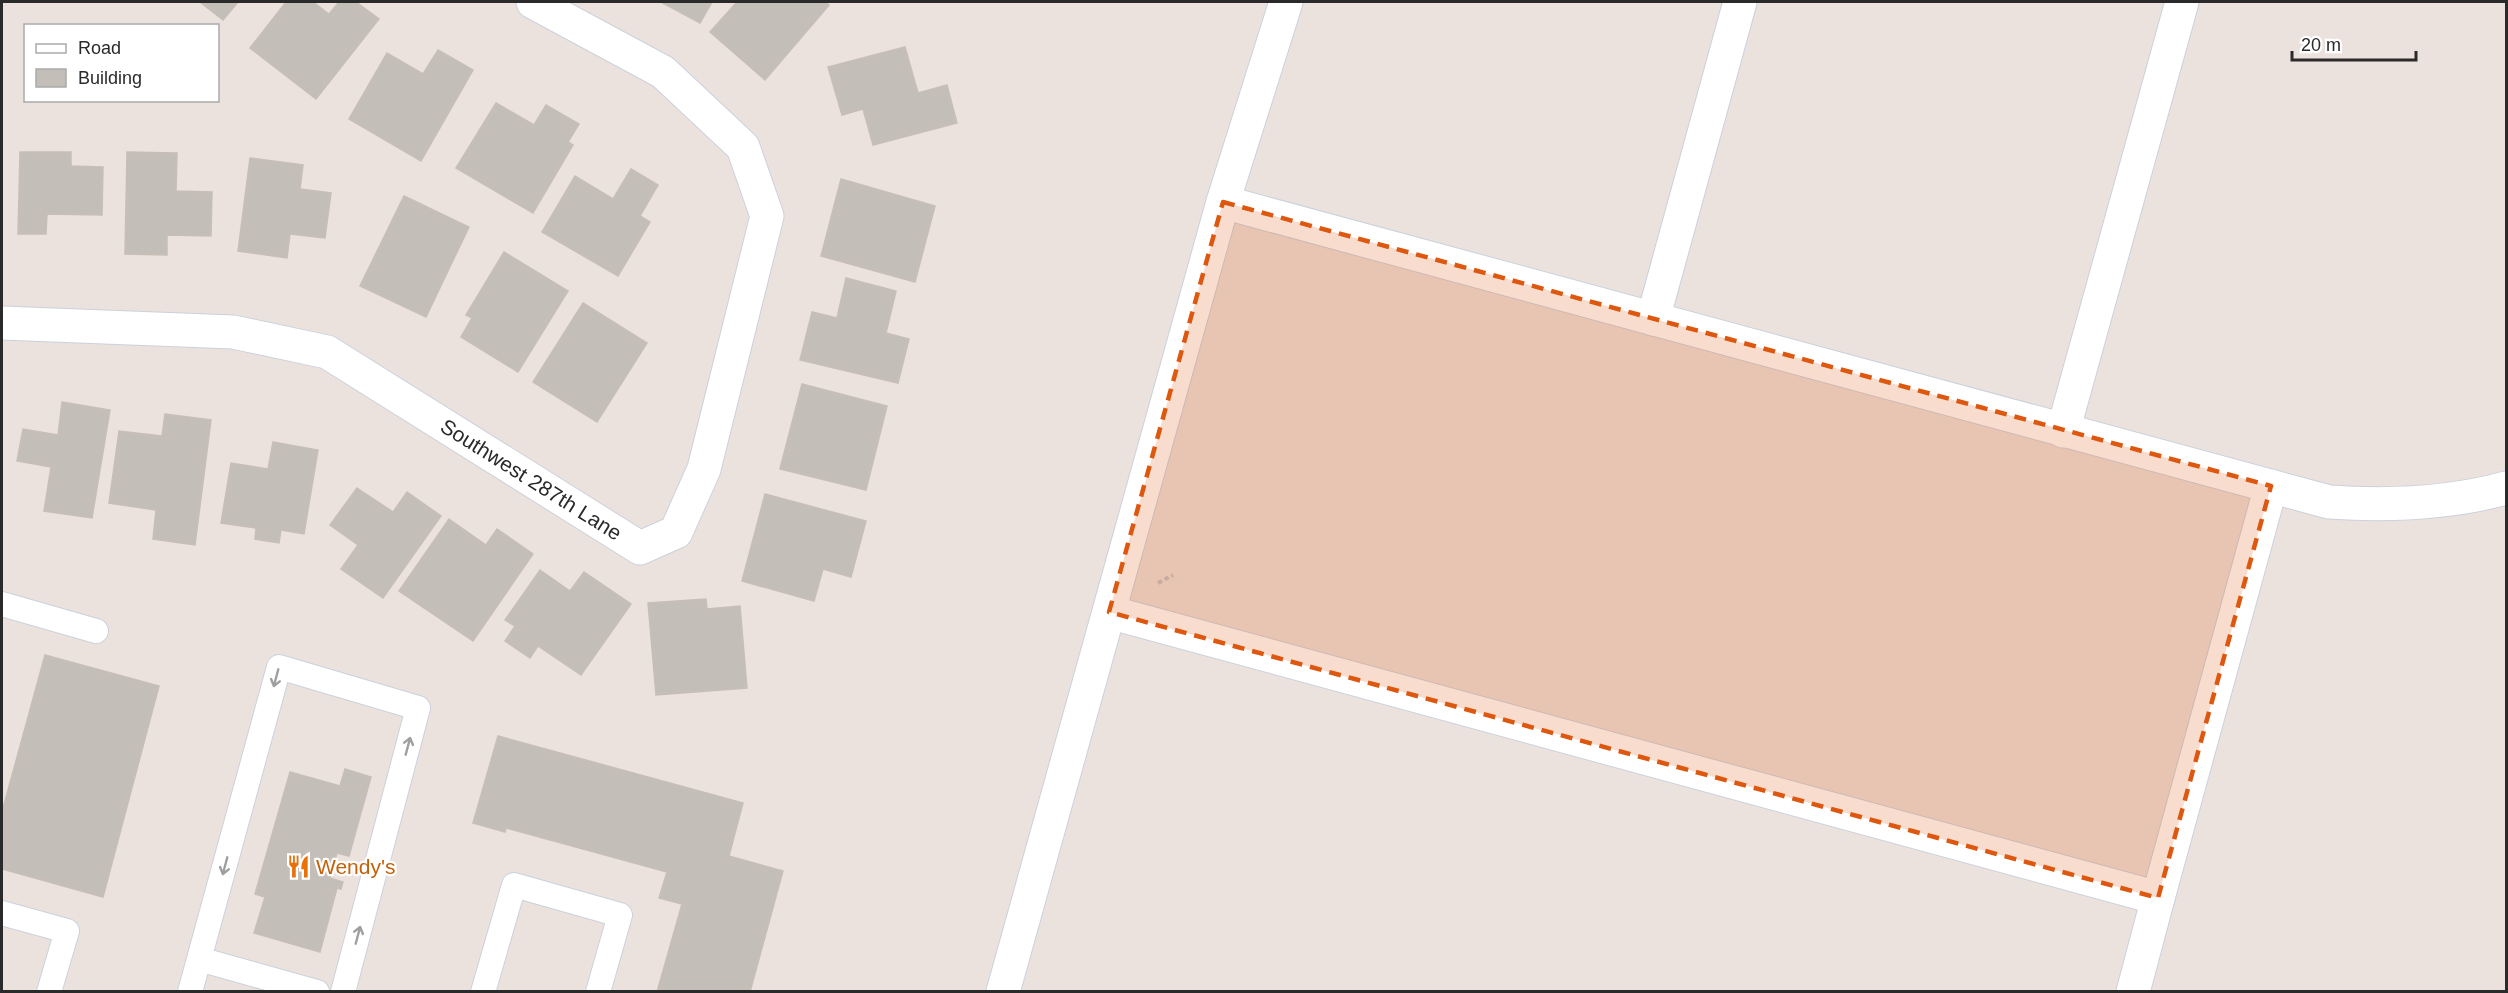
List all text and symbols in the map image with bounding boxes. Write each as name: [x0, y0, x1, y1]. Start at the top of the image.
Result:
legend: [24, 24, 219, 102]
scale bar: [2292, 24, 2416, 62]
text: 20 m: [2301, 35, 2341, 55]
text: Road: [78, 38, 121, 58]
text: Building: [78, 68, 142, 88]
street label: Southwest 287th Lane: [437, 414, 626, 545]
one-way arrow: [270, 668, 282, 687]
one-way arrow: [402, 737, 414, 756]
restaurant icon: Wendy's: [285, 854, 311, 880]
place label: Wendy's: [316, 855, 396, 878]
one-way arrow: [219, 856, 230, 875]
one-way arrow: [353, 926, 364, 945]

